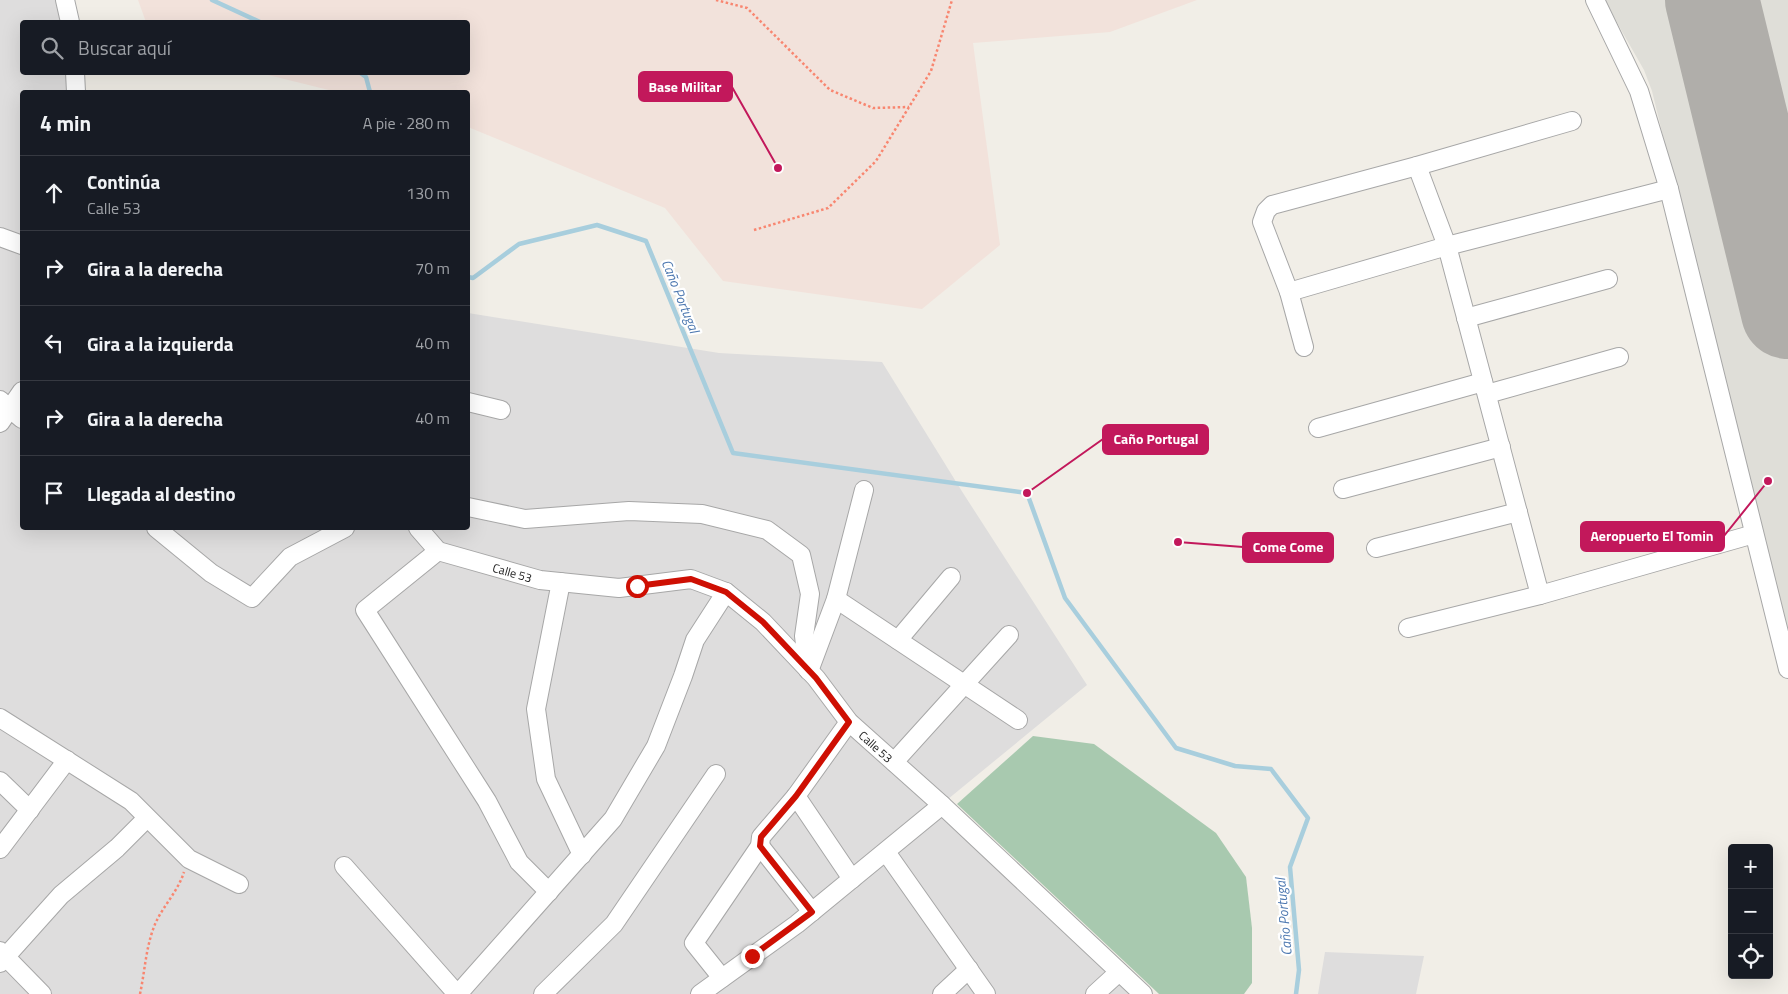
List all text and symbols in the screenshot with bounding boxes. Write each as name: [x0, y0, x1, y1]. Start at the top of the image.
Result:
search box: [20, 20, 470, 75]
text: Buscar aquí: [78, 33, 171, 62]
icon: search: [38, 34, 66, 62]
callout: Base Militar: [639, 72, 732, 101]
text: Base Militar: [649, 76, 721, 97]
text: 4 min: [40, 107, 91, 139]
text: A pie · 280 m: [363, 111, 450, 135]
text: Continúa: [87, 167, 160, 196]
icon: ahead: [40, 179, 68, 207]
text: 130 m: [406, 181, 450, 205]
text: Calle 53: [87, 196, 141, 220]
icon: right: [40, 254, 68, 282]
text: Gira a la derecha: [87, 254, 223, 283]
text: 70 m: [415, 256, 450, 280]
water label: Caño Portugal: [657, 256, 706, 338]
icon: left: [40, 329, 68, 357]
text: Gira a la izquierda: [87, 329, 234, 358]
text: 40 m: [415, 331, 450, 355]
icon: right: [40, 404, 68, 432]
text: Gira a la derecha: [87, 404, 223, 433]
text: 40 m: [415, 406, 450, 430]
callout: Caño Portugal: [1103, 425, 1208, 454]
text: Caño Portugal: [1113, 428, 1199, 449]
icon: arrive: [40, 479, 68, 507]
text: Llegada al destino: [87, 479, 236, 508]
callout: Aeropuerto El Tomin: [1581, 522, 1724, 551]
text: Aeropuerto El Tomin: [1590, 525, 1714, 546]
callout: Come Come: [1243, 533, 1333, 562]
text: Come Come: [1253, 536, 1323, 557]
street label: Calle 53: [491, 558, 535, 587]
route start: [626, 575, 649, 598]
street label: Calle 53: [855, 726, 898, 767]
map controls: [1728, 844, 1773, 979]
button: +: [1728, 844, 1773, 889]
water label: Caño Portugal: [1269, 875, 1297, 957]
button: −: [1728, 889, 1773, 934]
button: locate: [1728, 934, 1773, 979]
route end: [741, 945, 764, 968]

